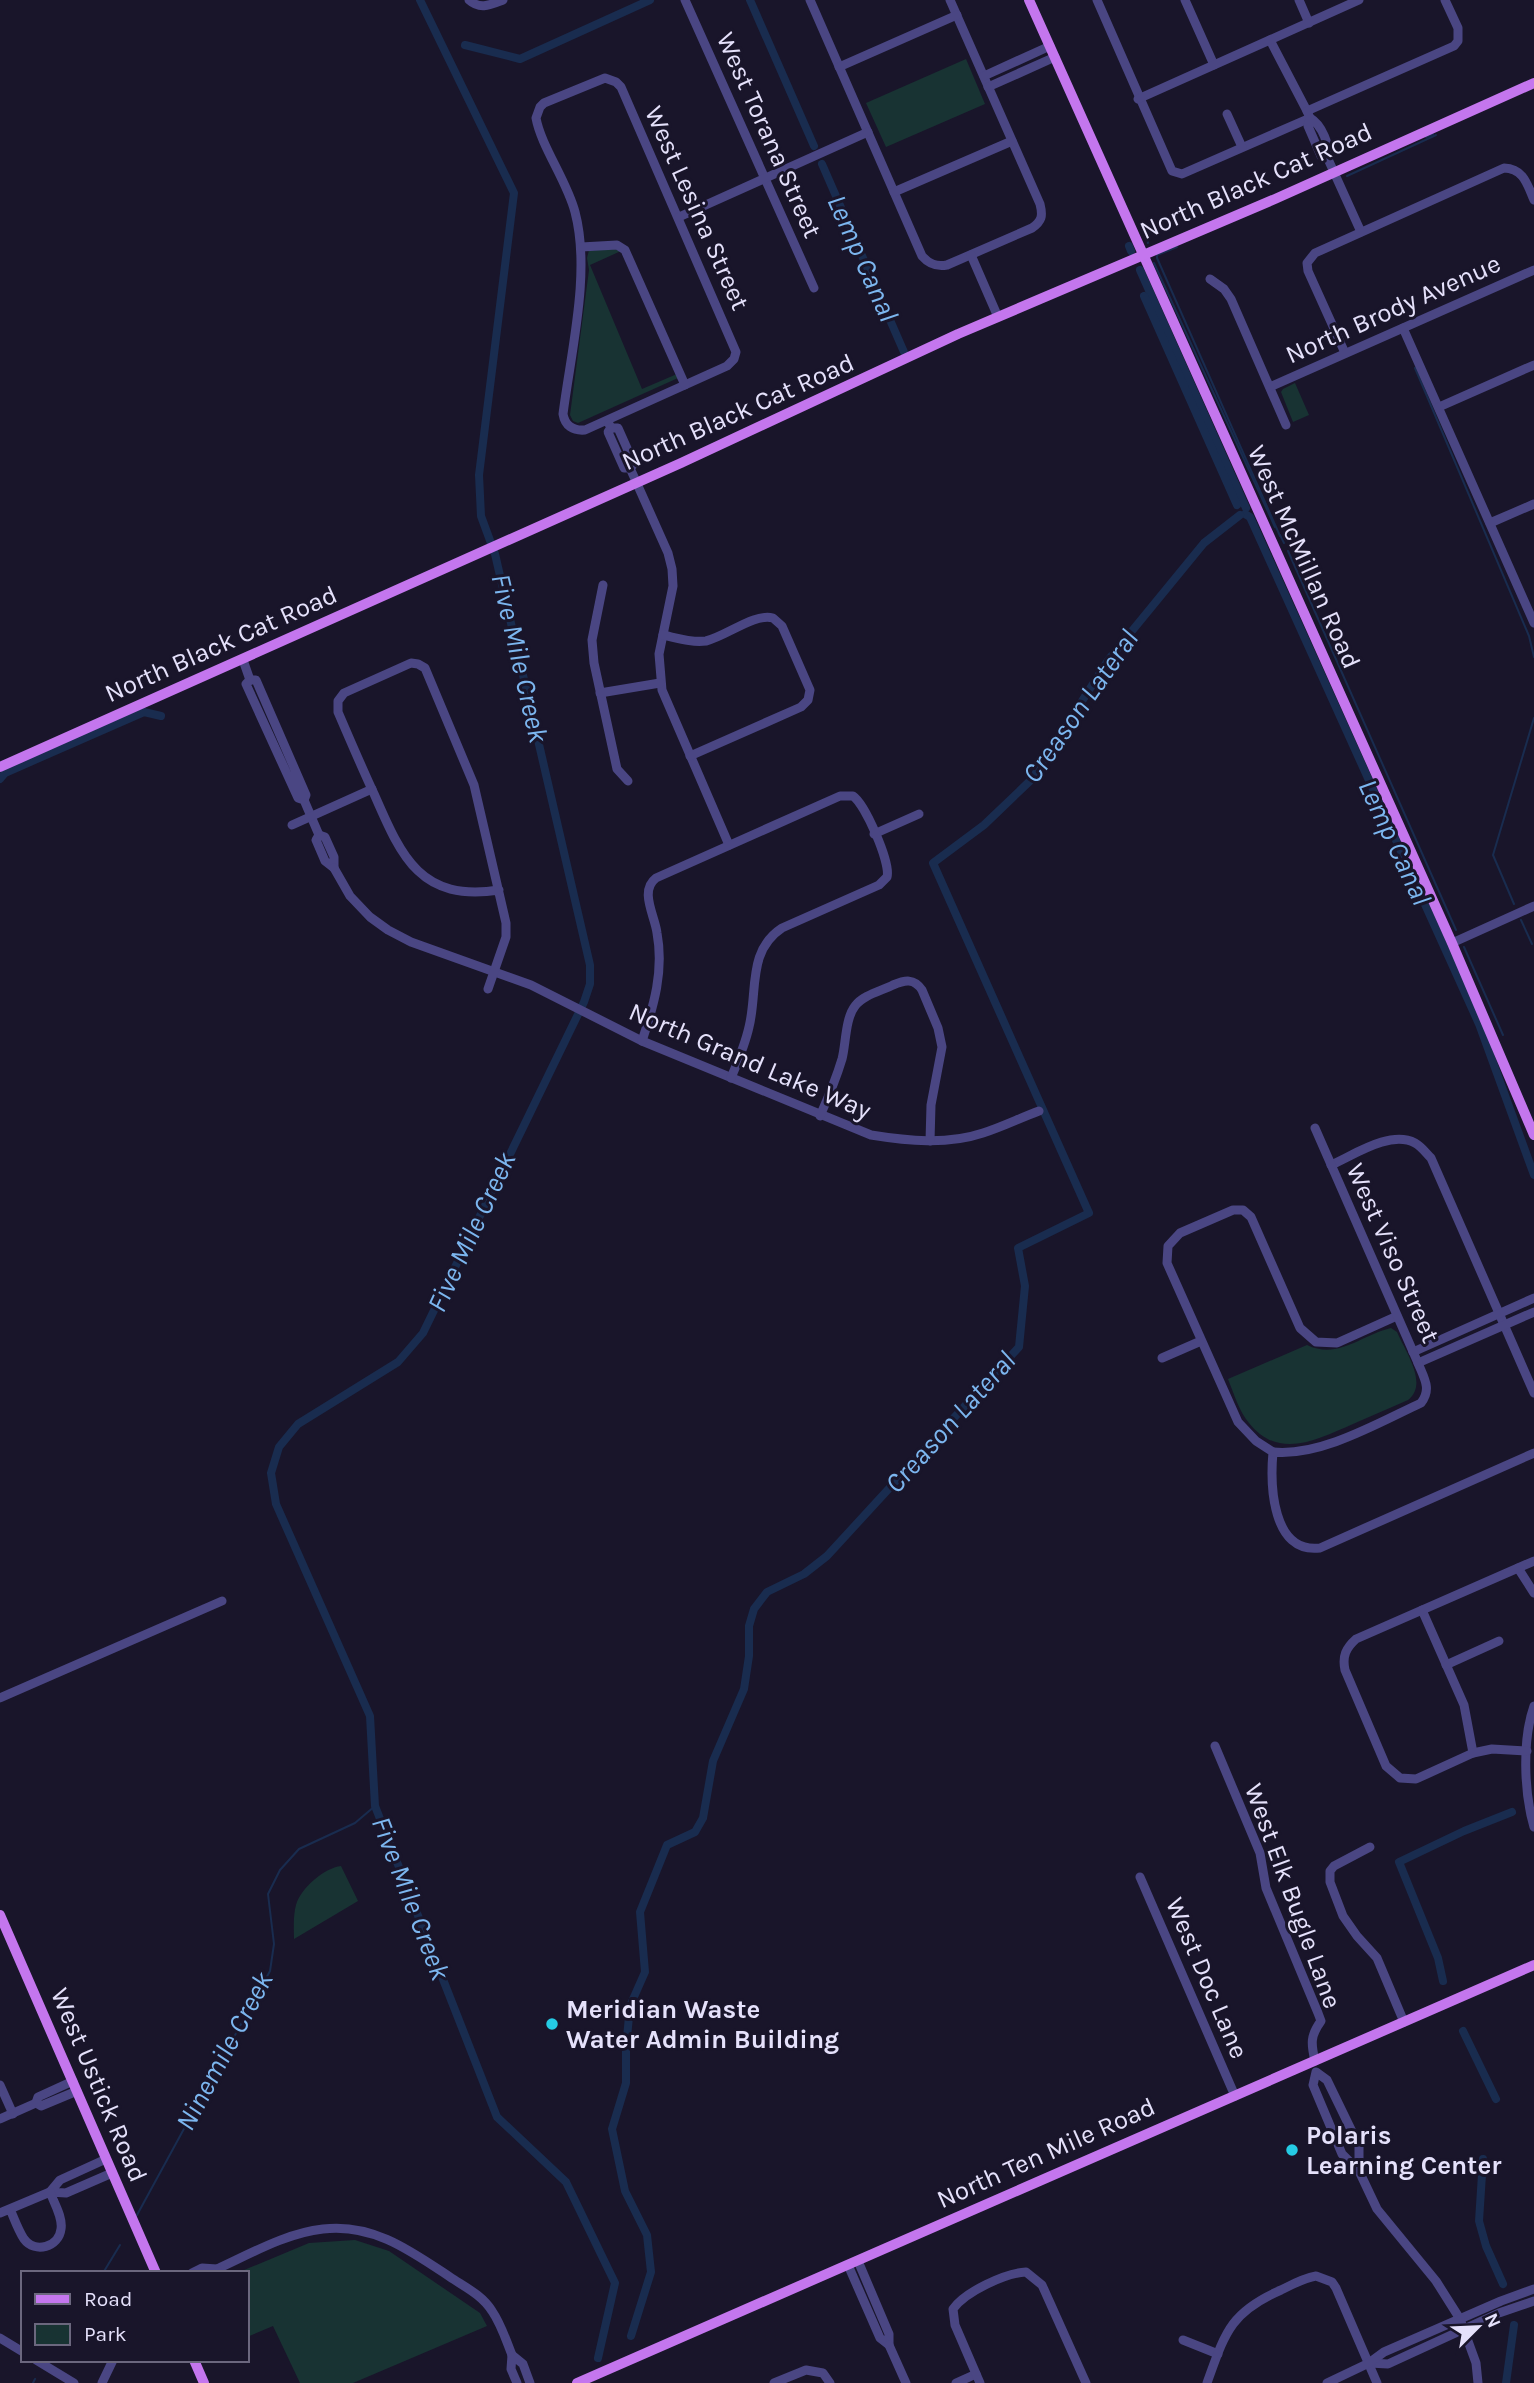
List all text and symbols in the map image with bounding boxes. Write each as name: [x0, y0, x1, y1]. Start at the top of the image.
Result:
street label: West Torana Street: [710, 27, 828, 243]
street label: West Lesina Street: [638, 101, 756, 315]
street label: North Black Cat Road: [1135, 116, 1377, 246]
water label: Lemp Canal: [820, 190, 906, 326]
street label: North Brody Avenue: [1281, 248, 1505, 370]
street label: North Black Cat Road: [617, 347, 859, 477]
street label: West McMillan Road: [1241, 441, 1367, 673]
water label: Five Mile Creek: [485, 570, 556, 747]
street label: North Black Cat Road: [100, 579, 342, 709]
water label: Creason Lateral: [1015, 623, 1145, 789]
water label: Lemp Canal: [1351, 774, 1439, 910]
street label: North Grand Lake Way: [624, 996, 876, 1126]
water label: Five Mile Creek: [420, 1146, 523, 1317]
street label: West Viso Street: [1340, 1158, 1447, 1348]
water label: Creason Lateral: [878, 1344, 1022, 1500]
street label: West Elk Bugle Lane: [1238, 1779, 1348, 2013]
water label: Five Mile Creek: [365, 1812, 458, 1985]
street label: West Doc Lane: [1159, 1893, 1255, 2063]
water label: Ninemile Creek: [168, 1965, 280, 2136]
street label: West Ustick Road: [44, 1983, 154, 2187]
place label: Meridian Waste Water Admin Building: [566, 1994, 839, 2055]
marker: Meridian Waste Water Admin Building: [544, 2016, 560, 2032]
street label: North Ten Mile Road: [932, 2091, 1160, 2215]
place label: Polaris Learning Center: [1306, 2120, 1502, 2181]
marker: Polaris Learning Center: [1284, 2142, 1300, 2158]
legend: [21, 2271, 248, 2362]
text: Road: [84, 2287, 132, 2311]
north arrow: [1443, 2292, 1513, 2362]
text: N: [1480, 2310, 1505, 2331]
text: Park: [84, 2322, 127, 2346]

